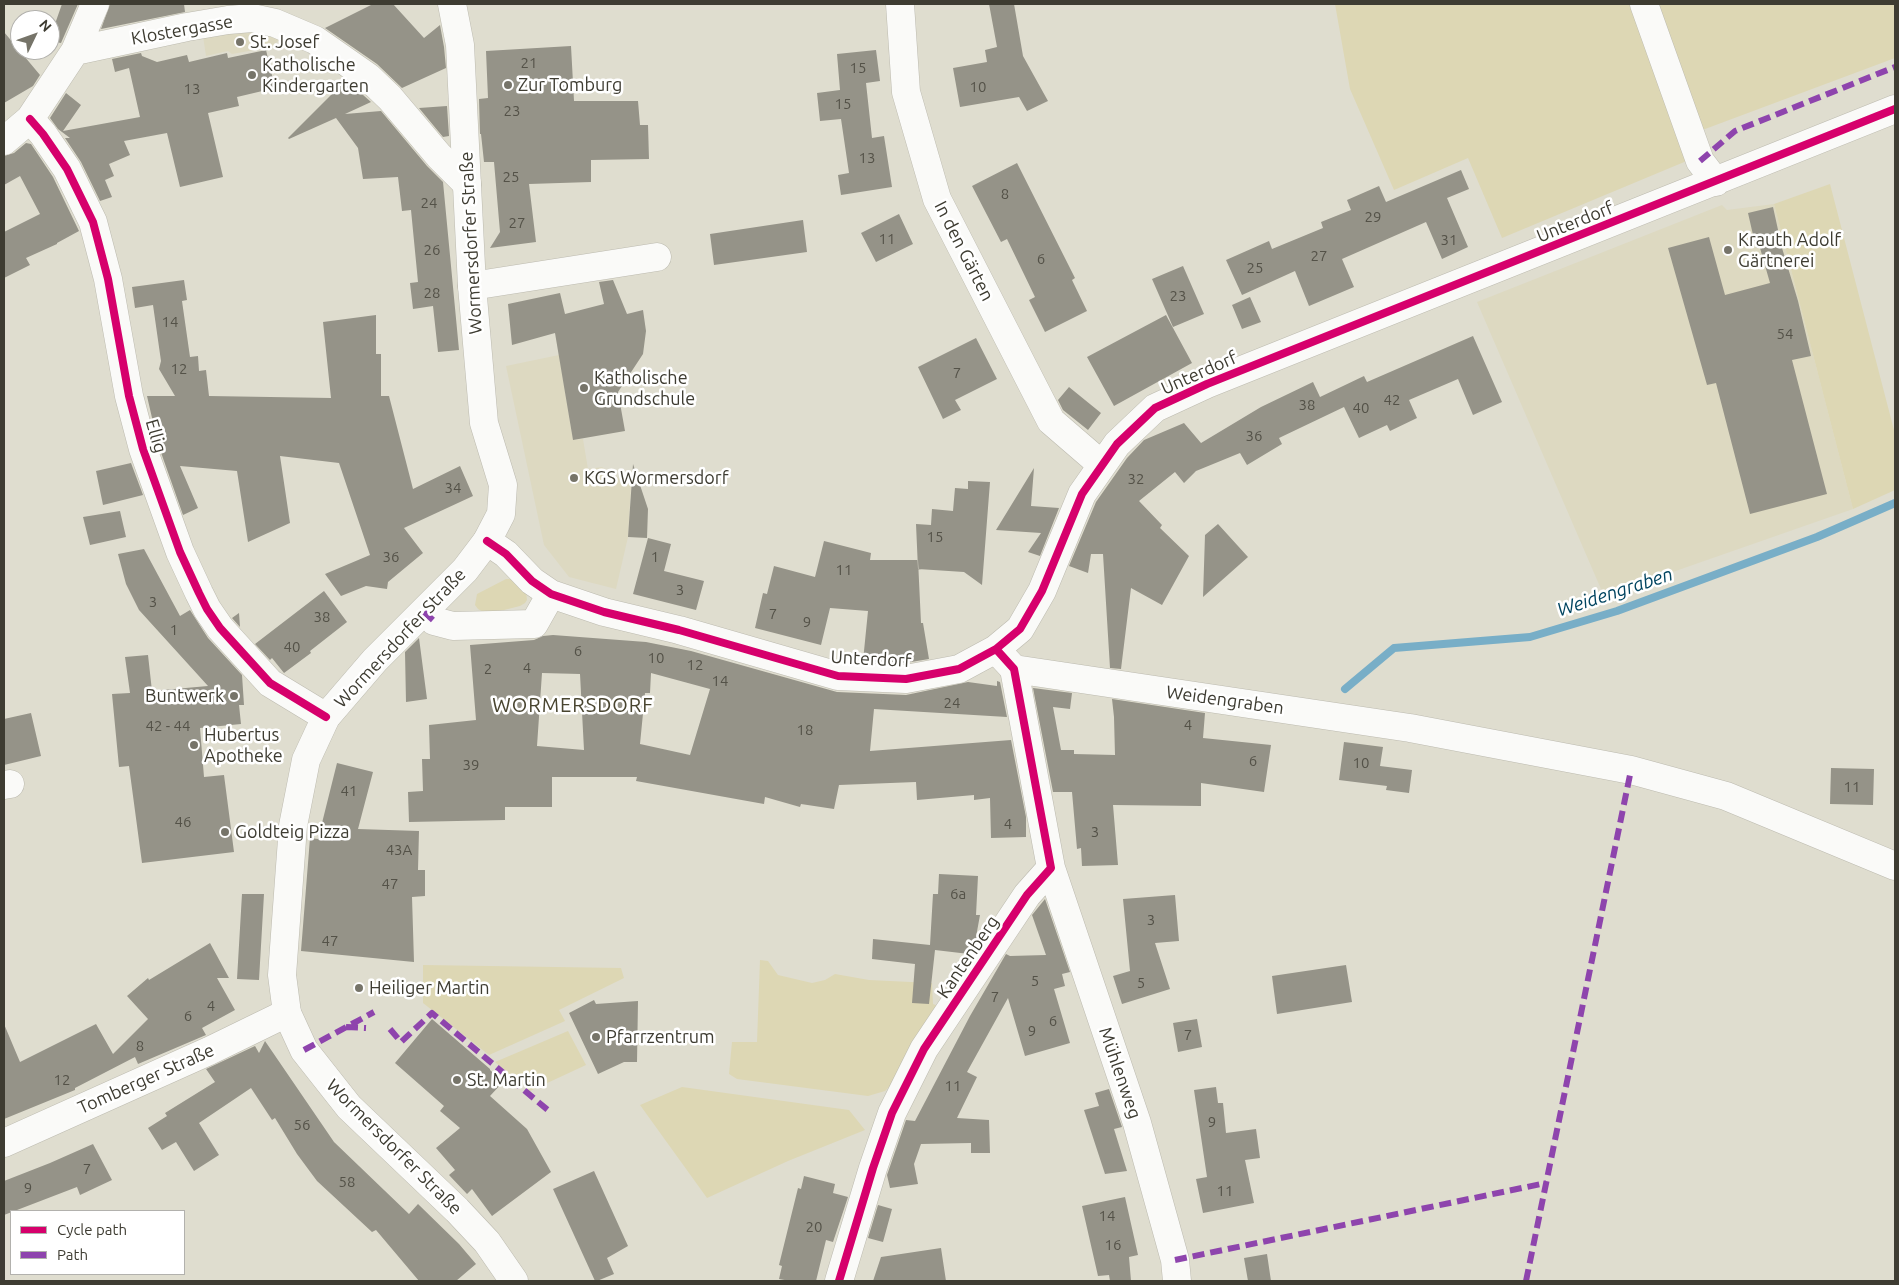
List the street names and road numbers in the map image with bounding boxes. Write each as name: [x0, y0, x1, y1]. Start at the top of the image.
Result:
street label: Klostergasse: [129, 10, 235, 50]
street label: Wormersdorfer Straße: [455, 151, 487, 335]
street label: In den Gärten: [930, 197, 998, 305]
street label: Unterdorf: [1533, 197, 1617, 247]
street label: Unterdorf: [1158, 347, 1240, 399]
street label: Ellig: [141, 417, 171, 455]
street label: Wormersdorfer Straße: [330, 564, 470, 712]
street label: Unterdorf: [830, 646, 912, 672]
street label: Weidengraben: [1165, 681, 1285, 719]
street label: Kantenberg: [932, 911, 1004, 1003]
street label: Mühlenweg: [1094, 1024, 1146, 1122]
street label: Tomberger Straße: [74, 1039, 218, 1119]
street label: Wormersdorfer Straße: [322, 1075, 466, 1219]

